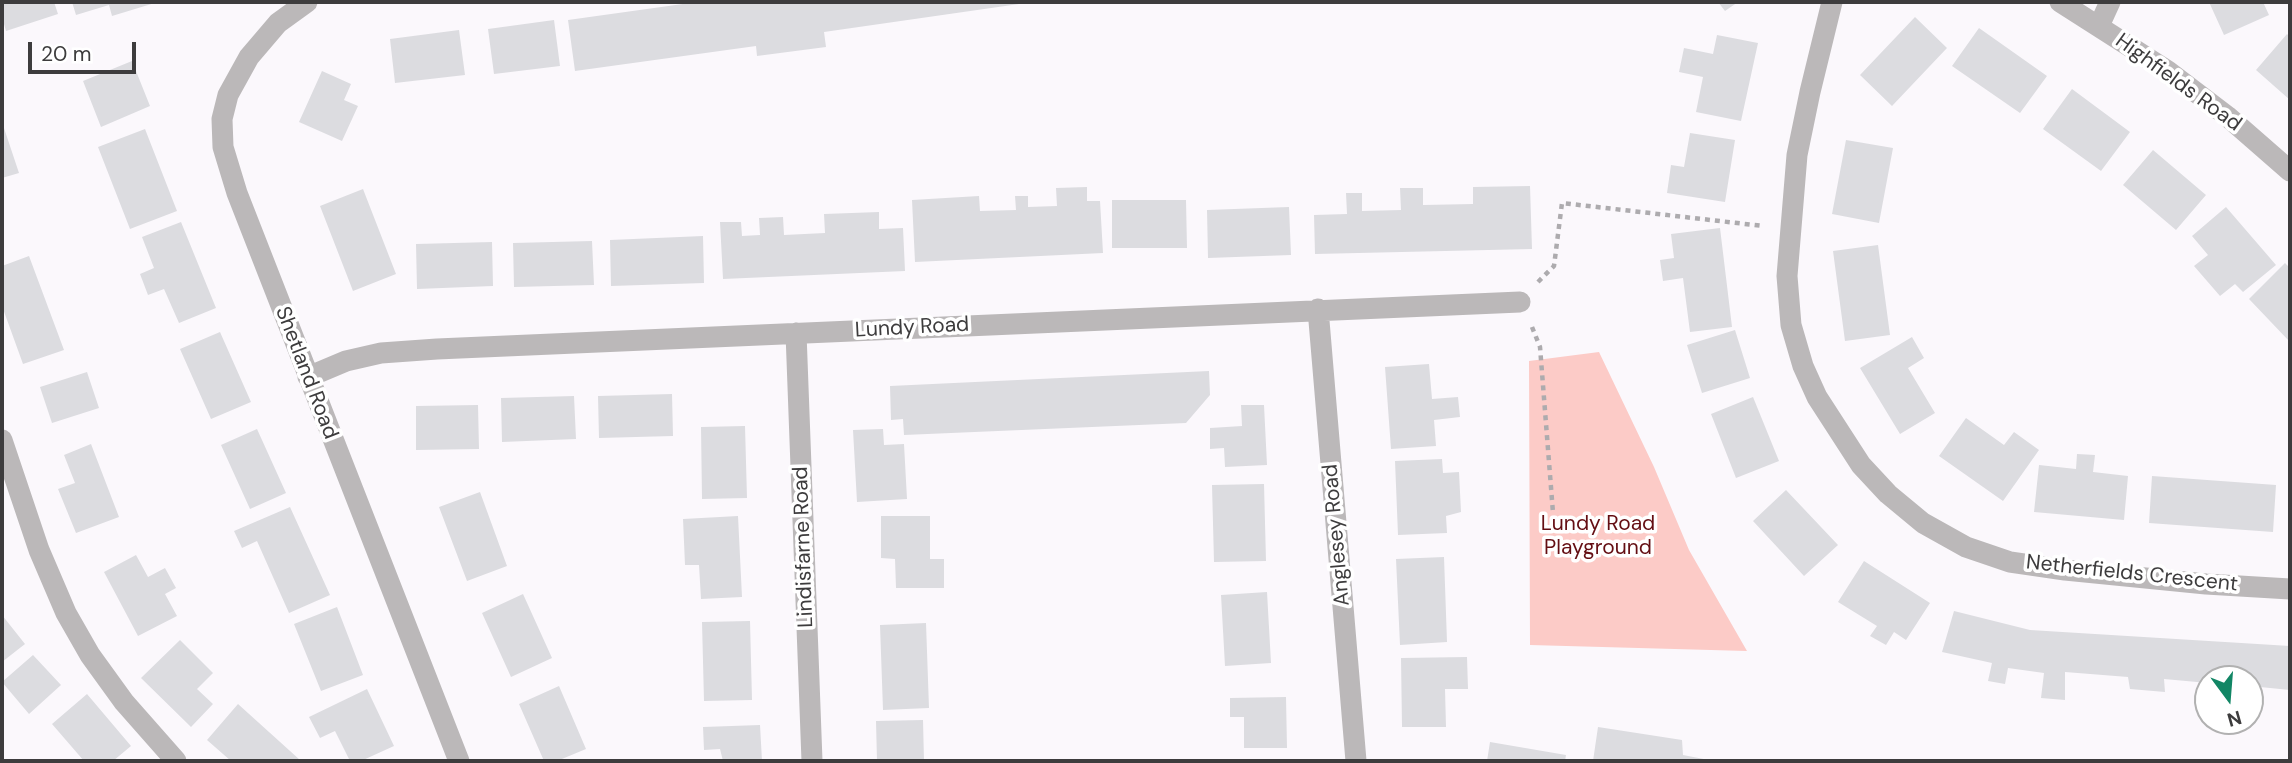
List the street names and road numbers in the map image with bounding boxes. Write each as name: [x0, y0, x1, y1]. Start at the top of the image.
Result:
street label: Highfields Road: [2110, 29, 2246, 137]
street label: Shetland Road: [269, 303, 343, 443]
street label: Lundy Road: [854, 312, 970, 344]
street label: Anglesey Road: [1318, 463, 1356, 607]
street label: Lindisfarne Road: [789, 466, 819, 628]
street label: Netherfields Crescent: [2025, 550, 2239, 598]

